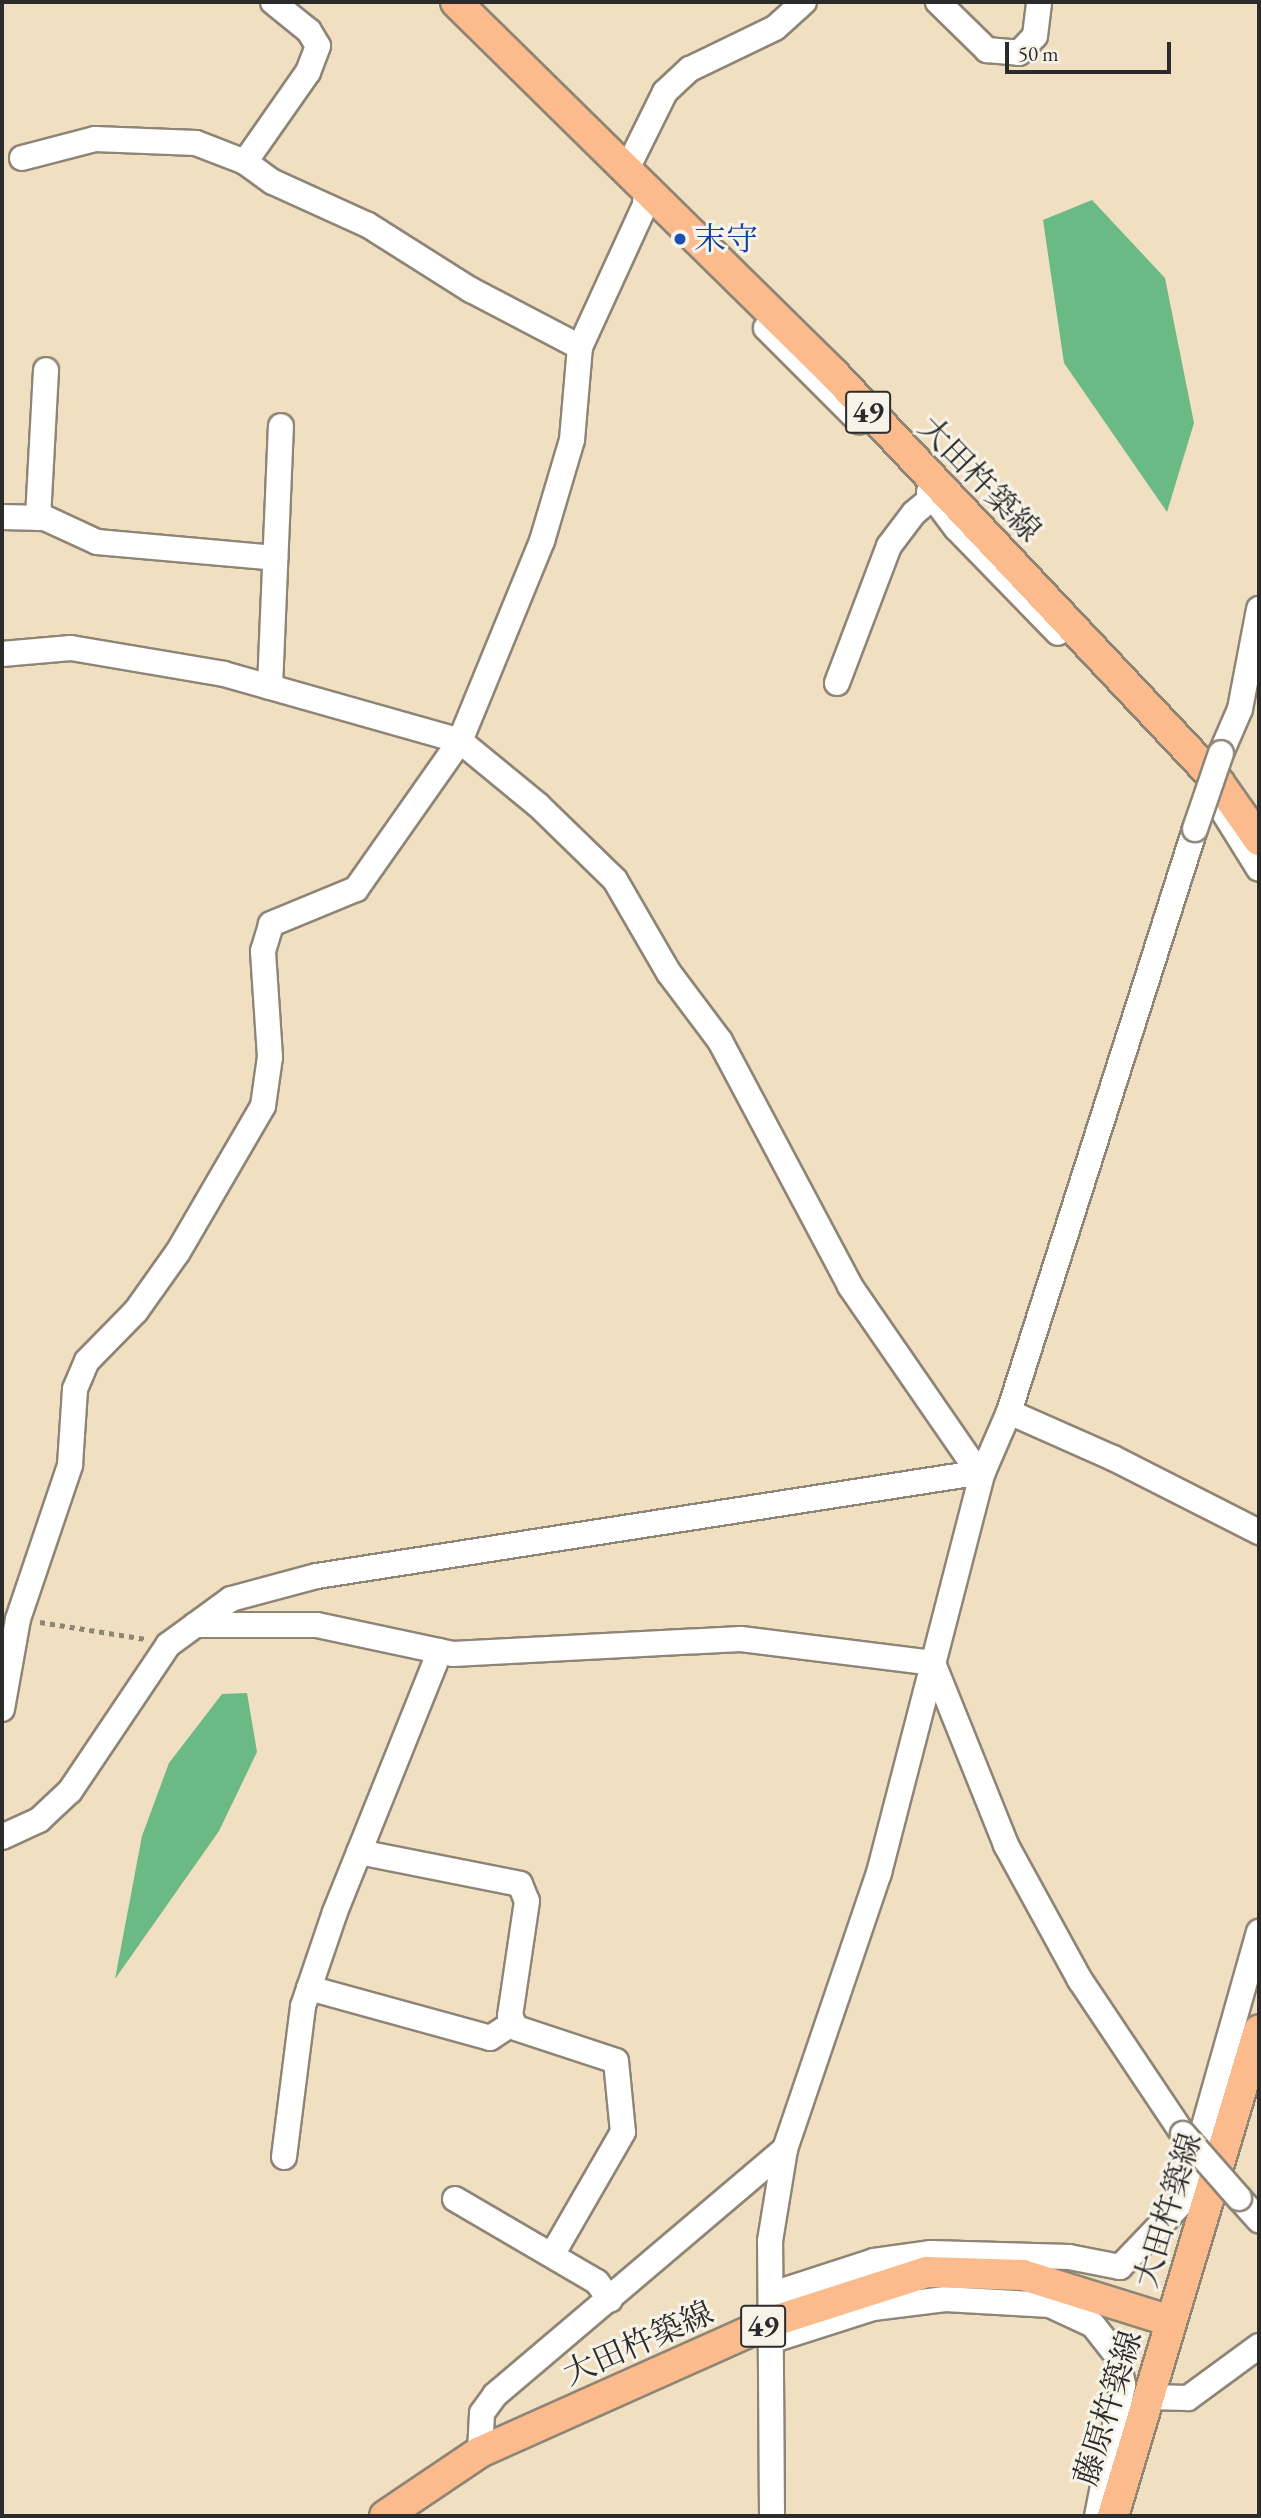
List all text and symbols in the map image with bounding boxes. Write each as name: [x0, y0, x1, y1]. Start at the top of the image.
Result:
scale bar: [1009, 28, 1175, 72]
text: 50 m: [1018, 40, 1059, 67]
place label: 末守: [694, 220, 758, 258]
marker: 末守: [672, 231, 688, 247]
road number: 49: [844, 386, 892, 438]
street label: 大田杵築線: [911, 408, 1049, 550]
street label: 大田杵築線: [1126, 2128, 1210, 2292]
street label: 大田杵築線: [557, 2293, 719, 2393]
road number: 49: [738, 2300, 788, 2352]
street label: 藤原杵築線: [1066, 2326, 1150, 2490]

